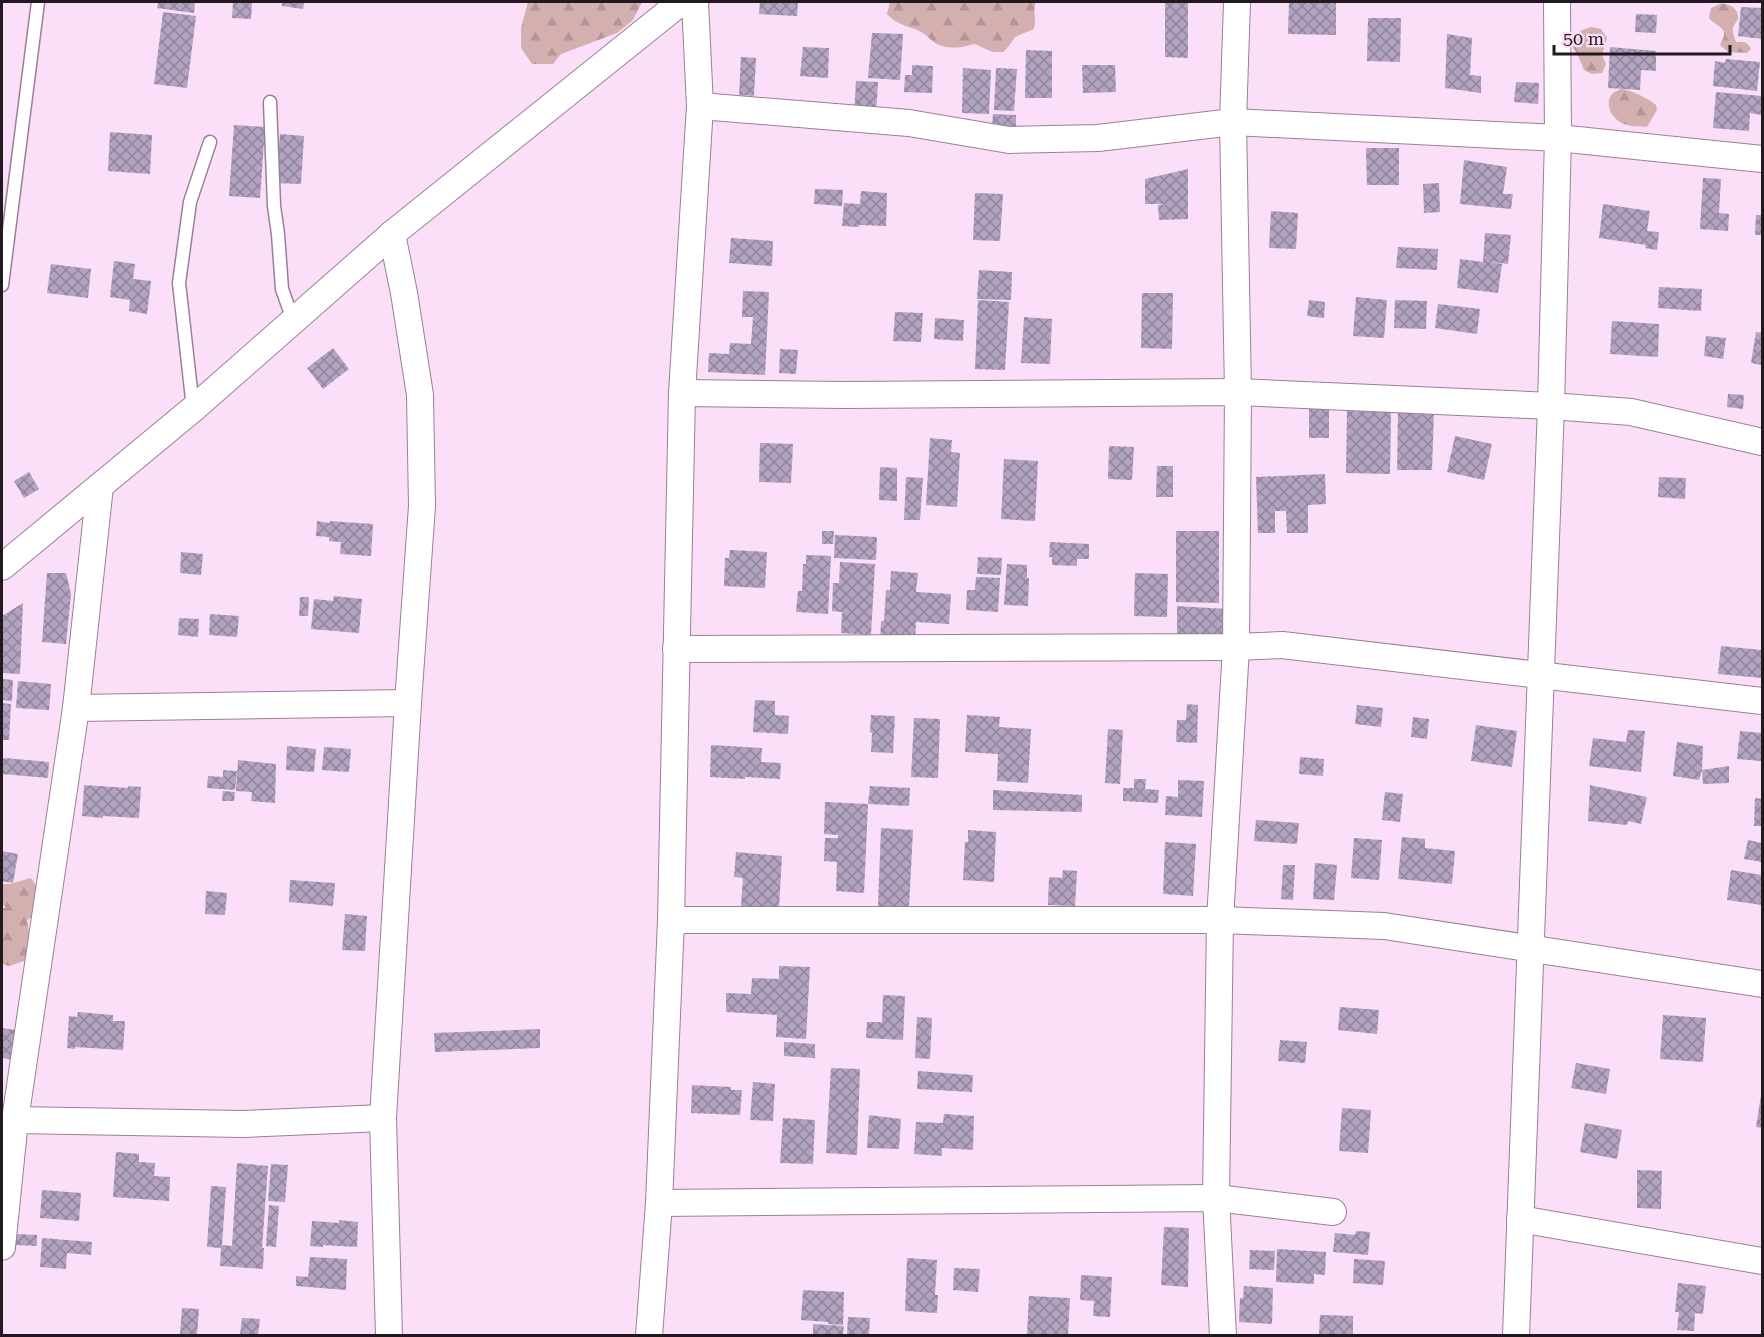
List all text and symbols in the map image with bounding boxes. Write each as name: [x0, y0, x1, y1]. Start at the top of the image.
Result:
scale bar: [1554, 18, 1730, 56]
text: 50 m: [1563, 28, 1604, 49]

